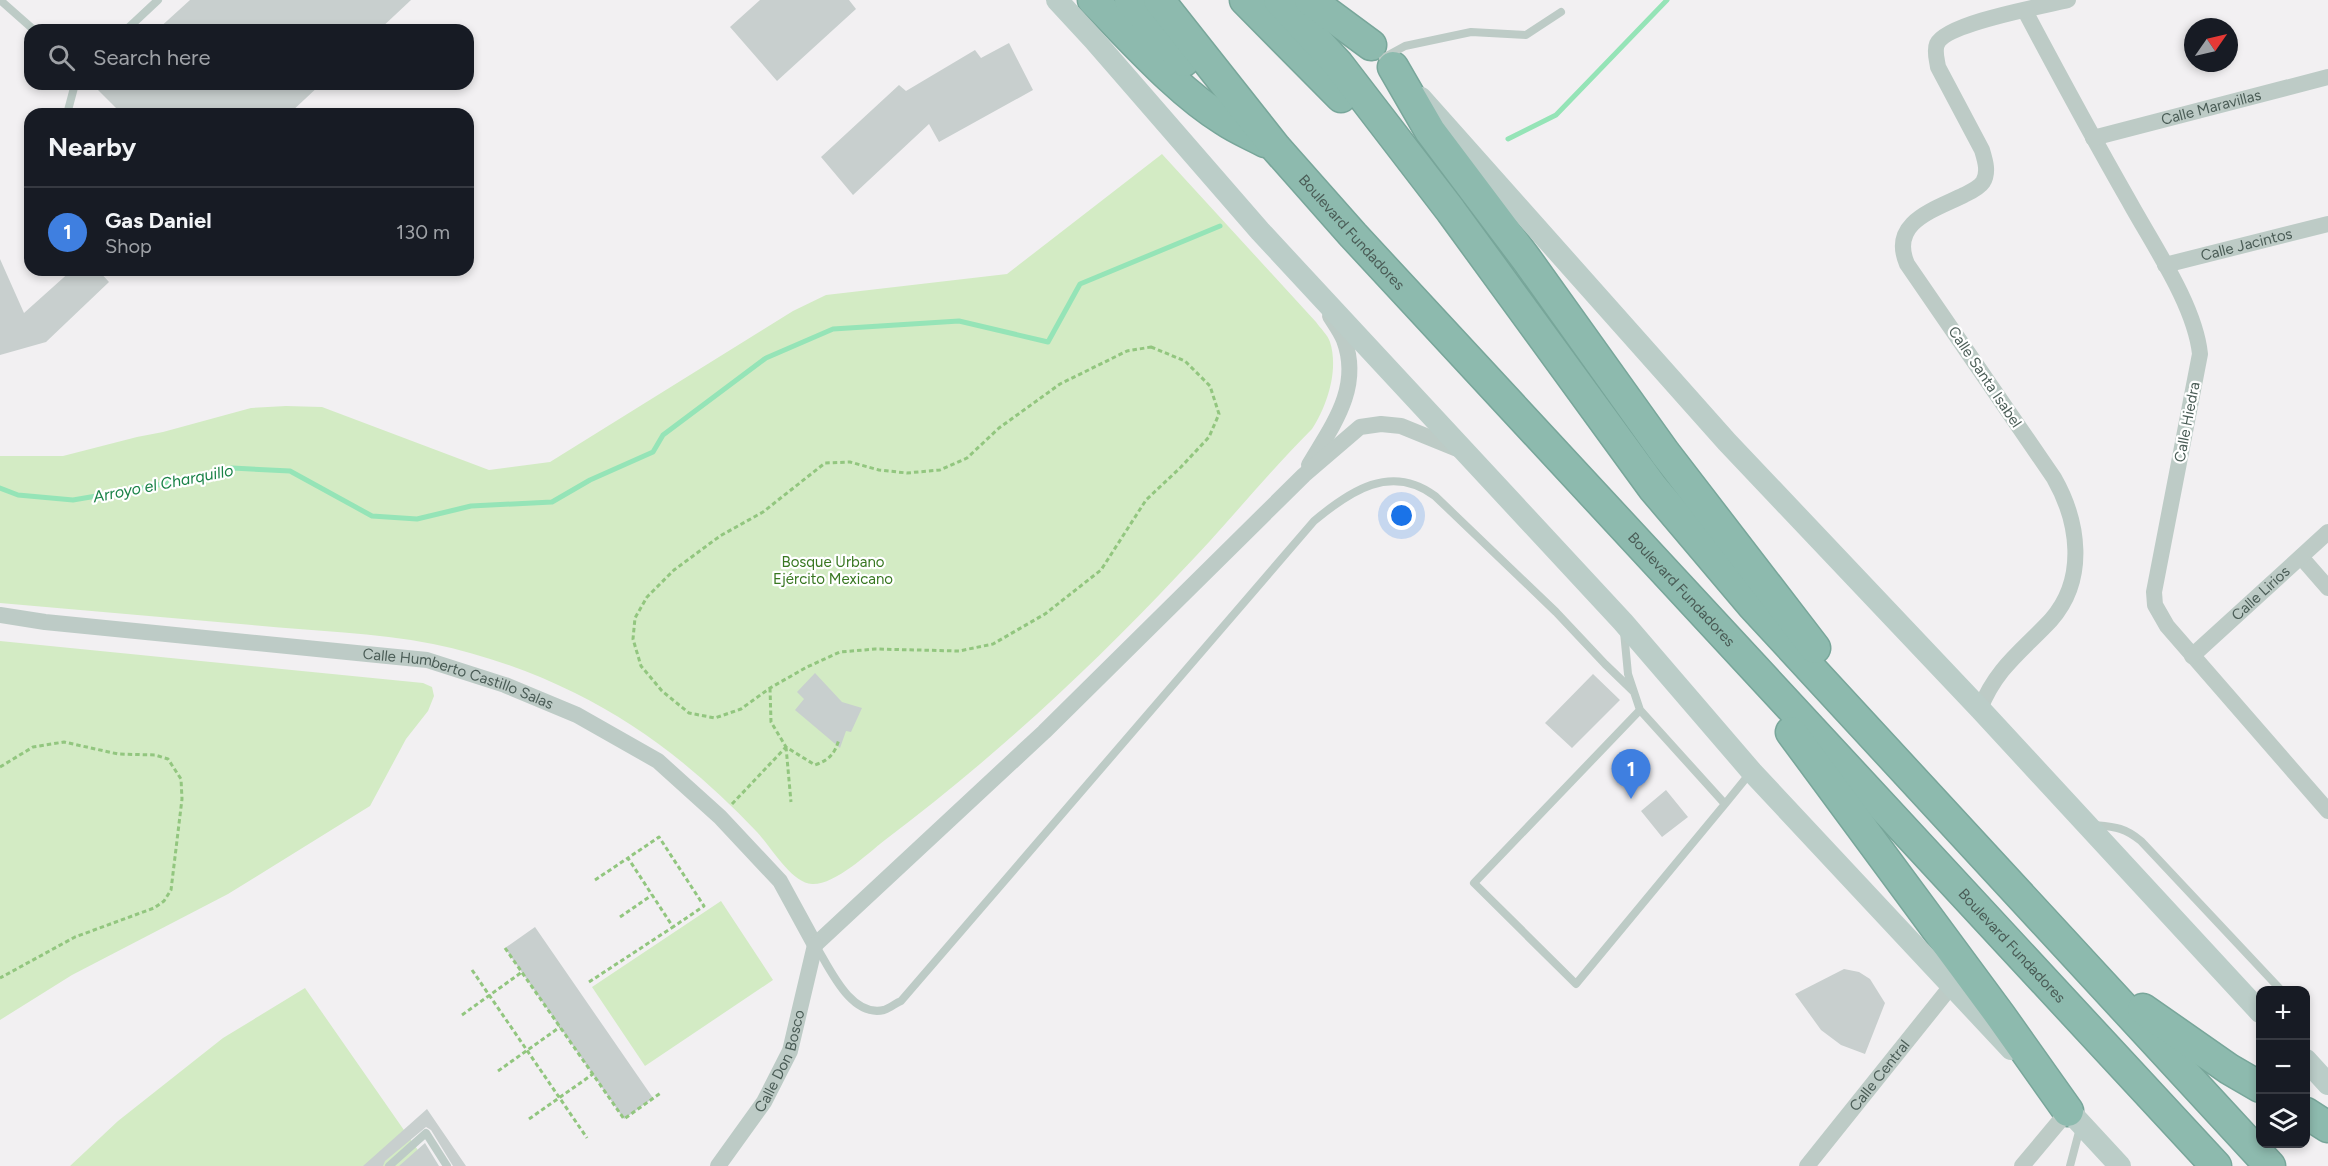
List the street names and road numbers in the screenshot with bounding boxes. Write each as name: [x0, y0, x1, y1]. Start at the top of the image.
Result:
street label: Calle Maravillas: [2159, 86, 2263, 129]
street label: Boulevard Fundadores: [1295, 171, 1408, 294]
street label: Calle Jacintos: [2199, 224, 2294, 265]
street label: Calle Santa Isabel: [1944, 323, 2026, 431]
street label: Calle Hiedra: [2170, 380, 2204, 464]
street label: Boulevard Fundadores: [1624, 528, 1739, 650]
street label: Calle Lirios: [2228, 562, 2294, 624]
street label: Calle Humberto Castillo Salas: [362, 645, 556, 713]
street label: Boulevard Fundadores: [1954, 885, 2069, 1007]
street label: Calle Don Bosco: [750, 1008, 808, 1116]
street label: Calle Central: [1846, 1036, 1913, 1115]

